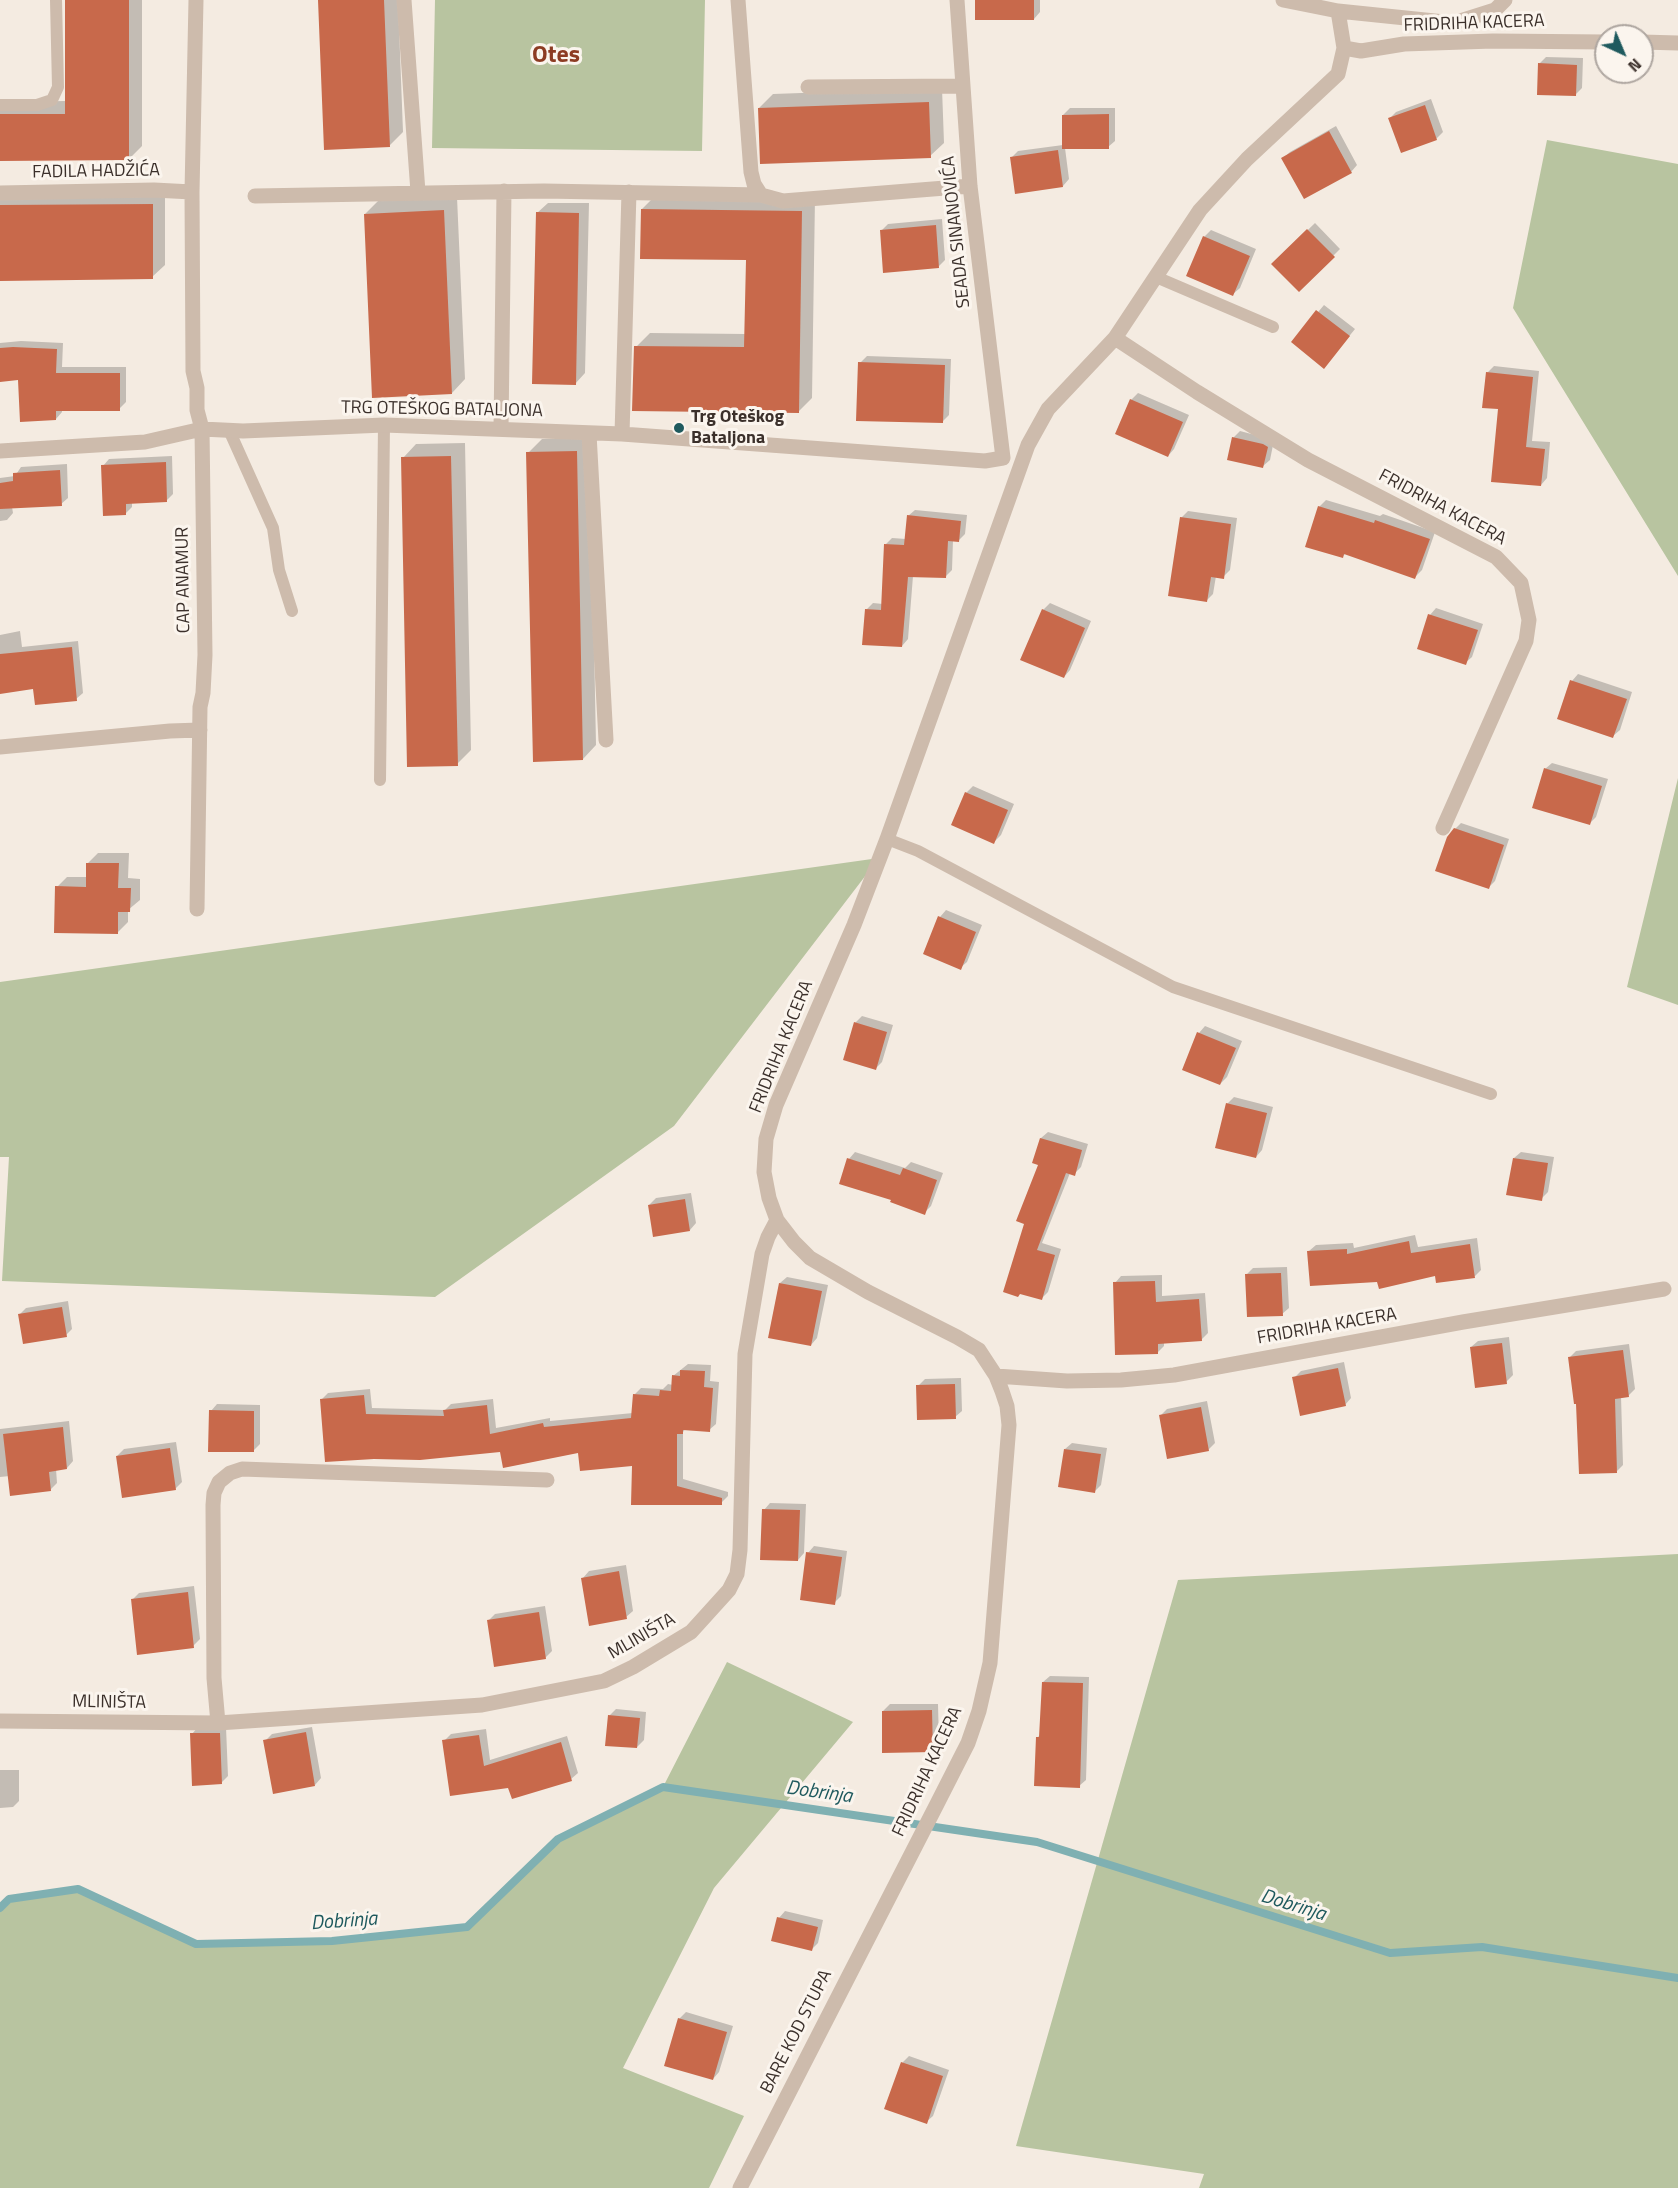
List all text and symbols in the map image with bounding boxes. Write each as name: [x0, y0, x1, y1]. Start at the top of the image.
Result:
street label: FRIDRIHA KACERA: [1403, 11, 1545, 37]
north arrow: [1594, 24, 1654, 84]
district label: Otes: [532, 42, 580, 70]
text: N: [1623, 53, 1647, 78]
street label: SEADA SINANOVIĆA: [938, 155, 976, 309]
street label: FADILA HADŽIĆA: [32, 160, 160, 184]
street label: TRG OTEŠKOG BATALJONA: [341, 397, 543, 423]
place label: Trg Oteškog Bataljona: [691, 407, 784, 450]
marker: Trg Oteškog Bataljona: [672, 421, 686, 435]
street label: FRIDRIHA KACERA: [1375, 465, 1509, 551]
street label: CAP ANAMUR: [172, 527, 196, 633]
street label: FRIDRIHA KACERA: [746, 978, 818, 1116]
street label: FRIDRIHA KACERA: [1256, 1304, 1398, 1350]
street label: MLINIŠTA: [605, 1609, 679, 1665]
street label: MLINIŠTA: [72, 1692, 146, 1714]
street label: FRIDRIHA KACERA: [888, 1703, 968, 1841]
water label: Dobrinja: [784, 1776, 854, 1810]
water label: Dobrinja: [1258, 1885, 1328, 1927]
water label: Dobrinja: [310, 1908, 378, 1936]
street label: BARE KOD STUPA: [757, 1967, 837, 2097]

